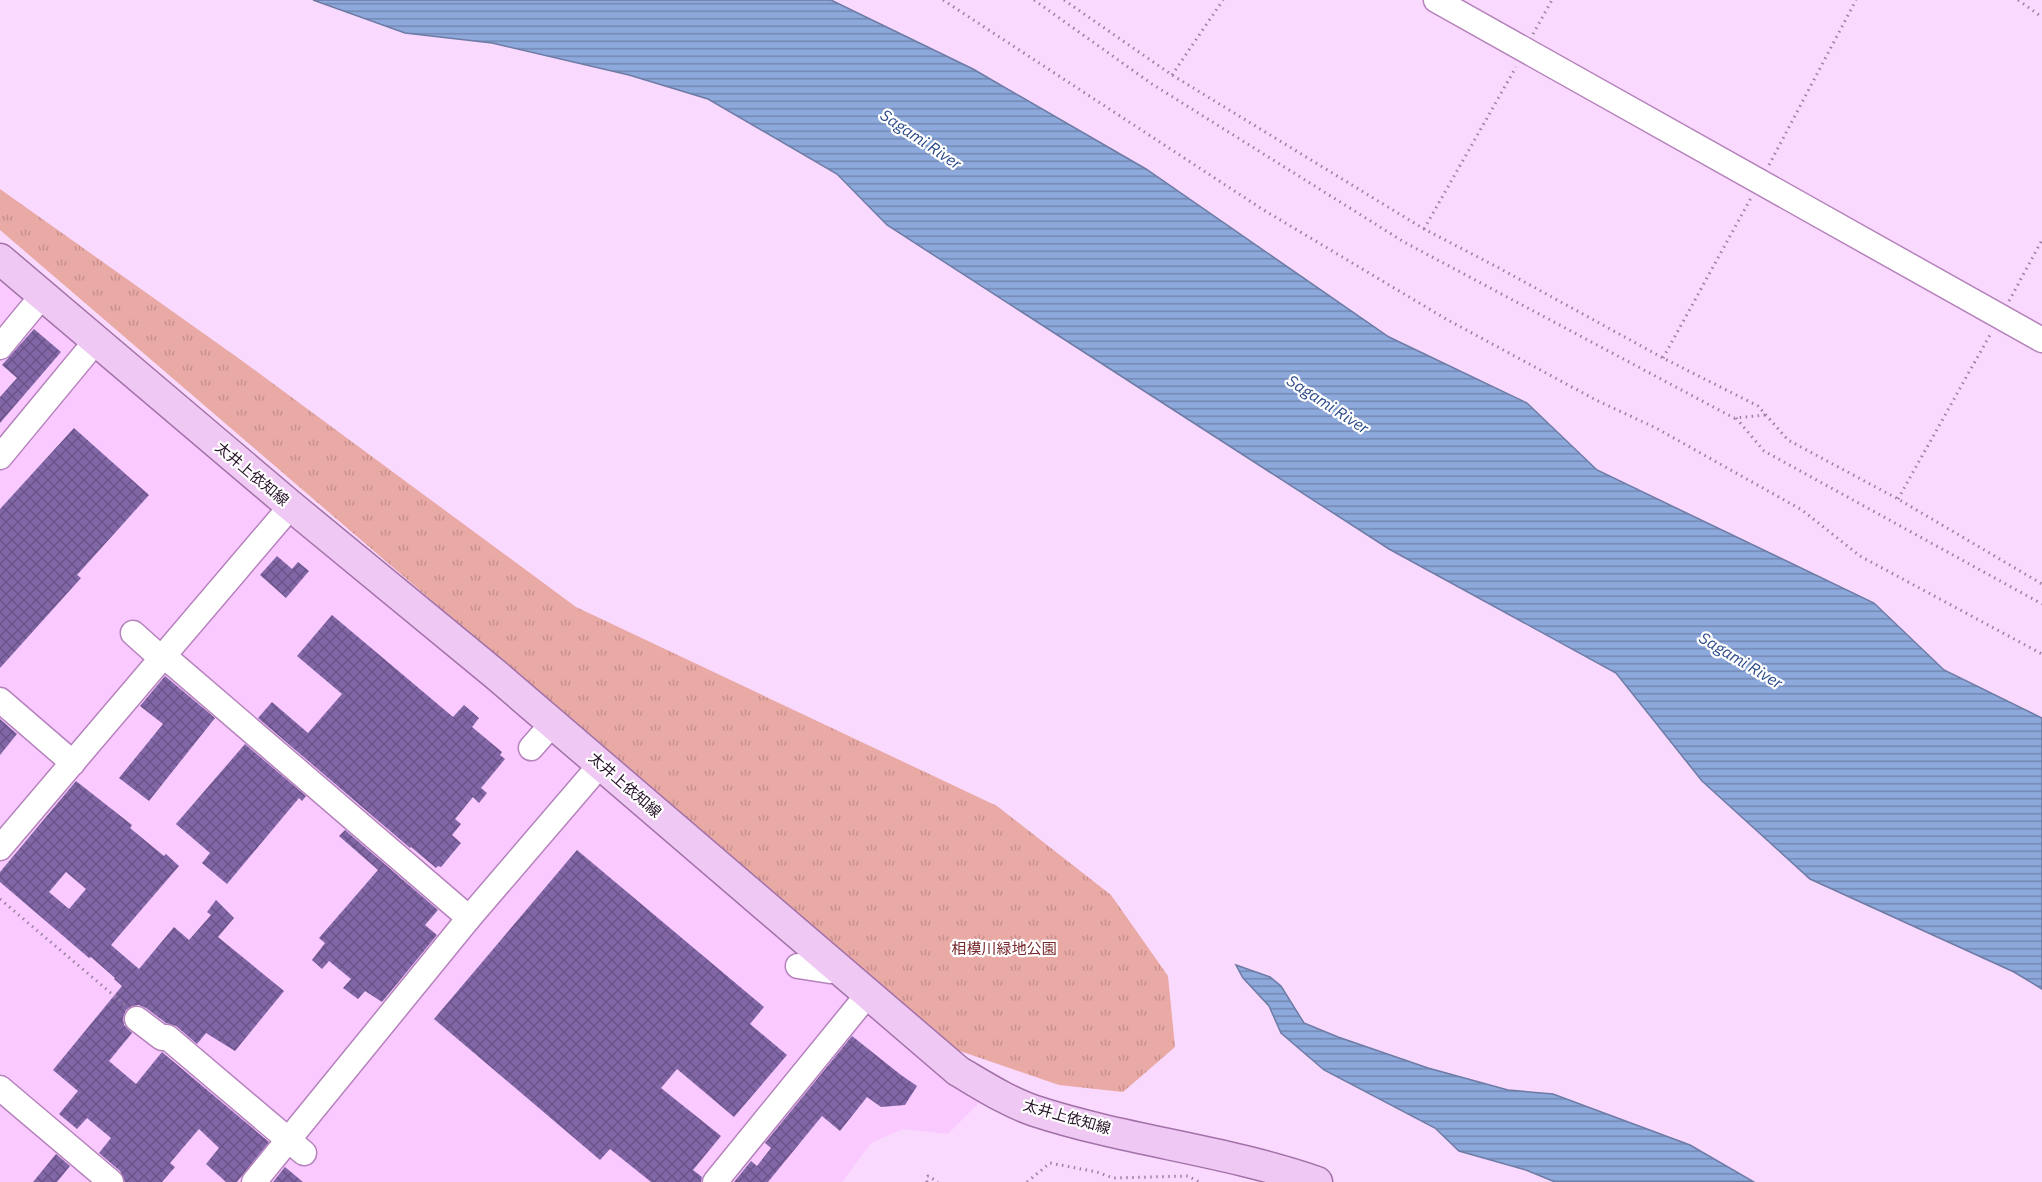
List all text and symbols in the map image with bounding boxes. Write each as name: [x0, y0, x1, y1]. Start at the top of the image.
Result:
water label: Sagami River: [877, 105, 966, 174]
water label: Sagami River: [1283, 370, 1374, 438]
street label: 太井上依知線: [212, 437, 293, 510]
water label: Sagami River: [1696, 627, 1787, 693]
street label: 太井上依知線: [585, 748, 666, 821]
park label: 相模川緑地公園: [951, 939, 1057, 958]
street label: 太井上依知線: [1021, 1095, 1113, 1138]

